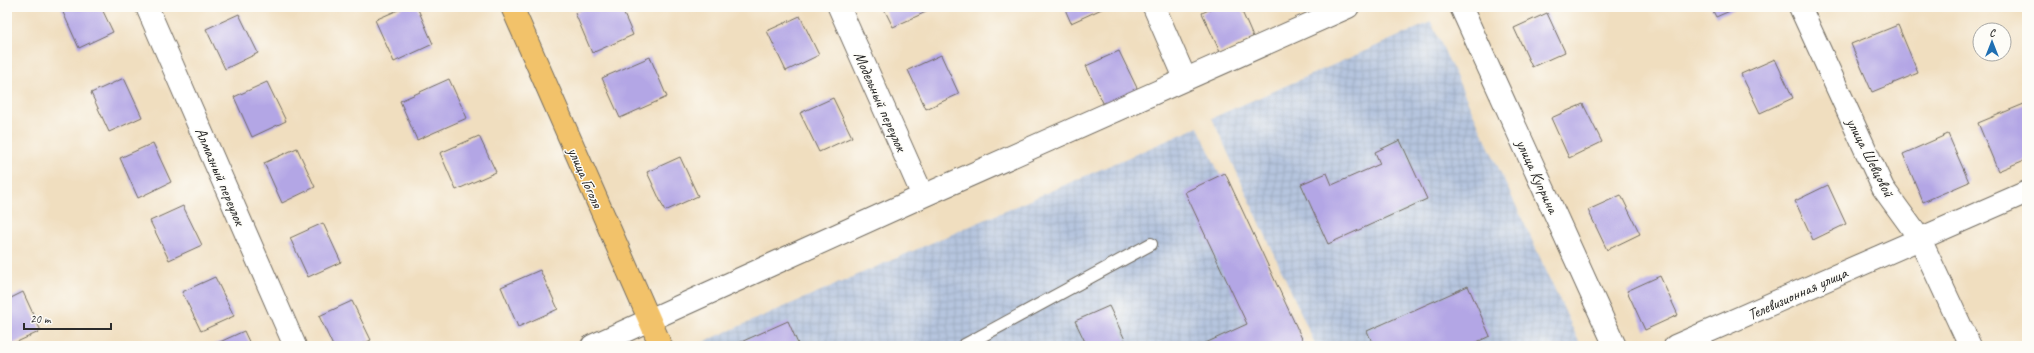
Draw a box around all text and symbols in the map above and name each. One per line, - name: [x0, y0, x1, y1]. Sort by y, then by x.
- north arrow: [1972, 22, 2012, 62]
- text: С: [1989, 25, 1996, 39]
- street label: Модельный переулок: [849, 48, 912, 156]
- street label: улица Шевцовой: [1841, 114, 1899, 202]
- street label: Алмазный переулок: [190, 124, 251, 230]
- street label: улица Куприна: [1511, 135, 1564, 218]
- street label: улица Гоголя: [563, 143, 608, 212]
- street label: Телевизионная улица: [1744, 263, 1851, 325]
- scale bar: [24, 305, 111, 331]
- text: 20 m: [30, 311, 52, 327]

